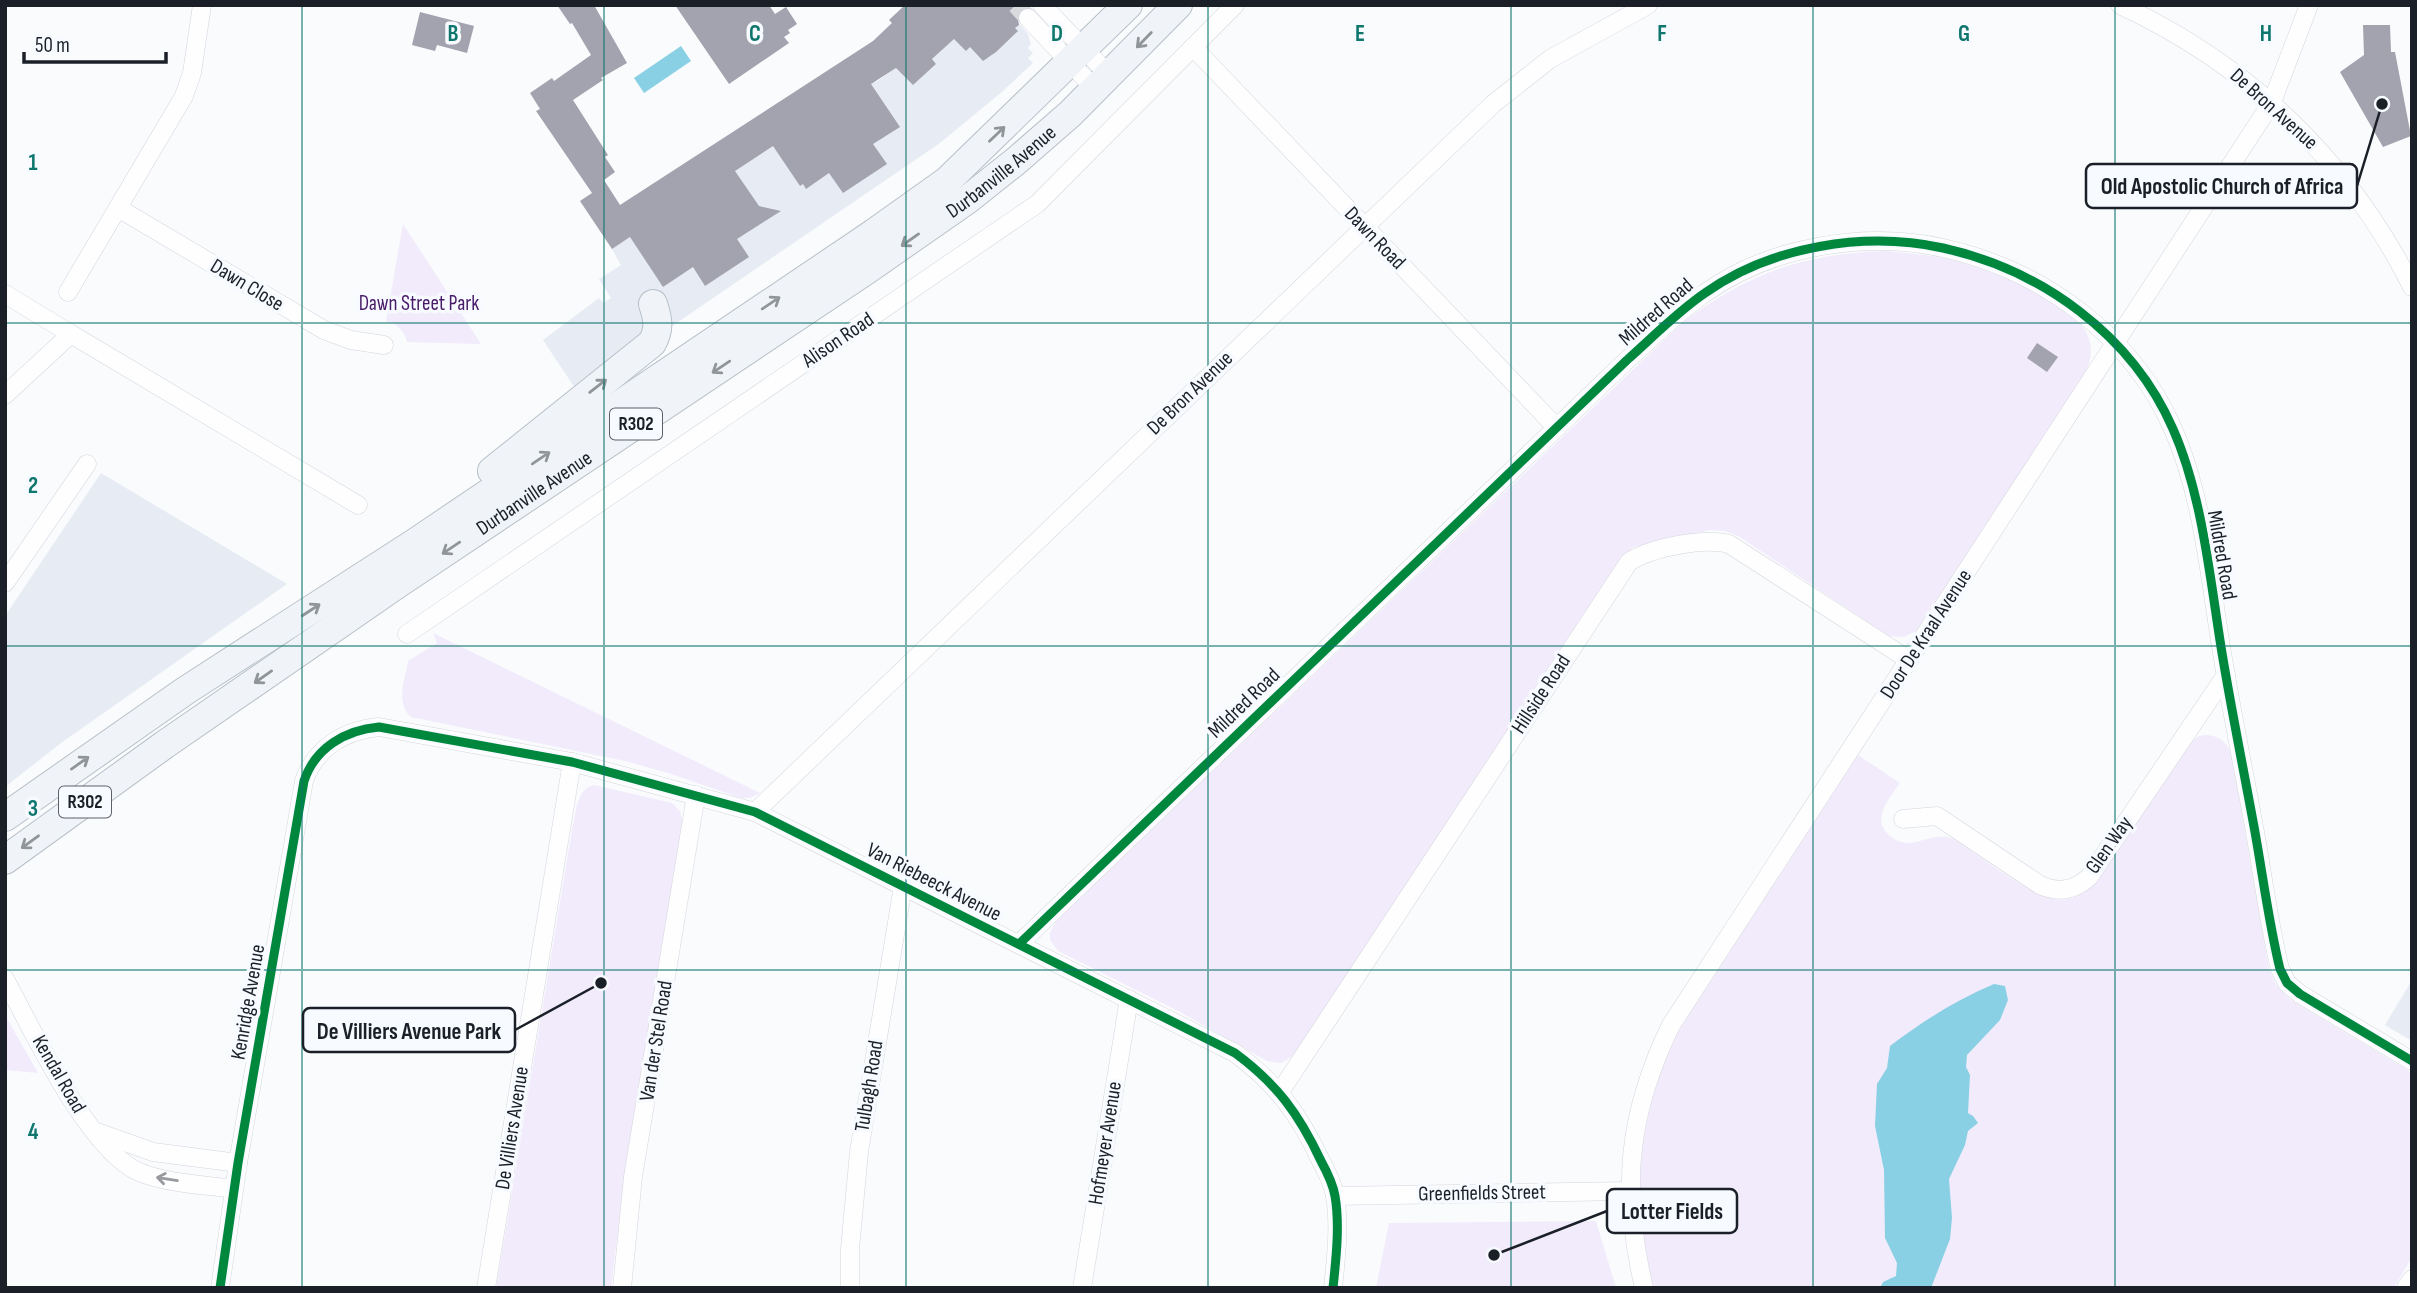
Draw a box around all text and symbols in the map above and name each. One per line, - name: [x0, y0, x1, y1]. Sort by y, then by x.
- text: B: [448, 20, 459, 48]
- text: C: [749, 20, 761, 48]
- text: D: [1051, 20, 1063, 48]
- text: E: [1355, 20, 1365, 48]
- text: F: [1657, 20, 1667, 48]
- text: G: [1958, 20, 1970, 48]
- text: H: [2260, 20, 2272, 48]
- scale bar: [24, 21, 166, 65]
- one-way arrow: [1135, 32, 1152, 49]
- text: 50 m: [35, 33, 70, 58]
- street label: De Bron Avenue: [2225, 63, 2323, 155]
- street label: Durbanville Avenue: [941, 120, 1061, 223]
- one-way arrow: [988, 126, 1005, 143]
- text: 1: [28, 149, 38, 177]
- callout: Old Apostolic Church of Africa: [2086, 164, 2357, 208]
- text: Old Apostolic Church of Africa: [2101, 173, 2343, 201]
- street label: Dawn Road: [1339, 202, 1411, 274]
- one-way arrow: [901, 233, 920, 247]
- street label: Dawn Close: [206, 253, 288, 317]
- street label: Mildred Road: [1614, 273, 1698, 351]
- park label: Dawn Street Park: [359, 291, 479, 316]
- one-way arrow: [761, 296, 780, 310]
- street label: Alison Road: [797, 307, 879, 374]
- street label: De Bron Avenue: [1142, 346, 1238, 440]
- one-way arrow: [712, 360, 732, 374]
- one-way arrow: [588, 379, 606, 394]
- road number: R302: [610, 408, 662, 440]
- street label: Durbanville Avenue: [471, 445, 597, 540]
- one-way arrow: [531, 451, 551, 465]
- text: 2: [28, 472, 38, 500]
- street label: Mildred Road: [2202, 508, 2242, 602]
- one-way arrow: [442, 541, 461, 556]
- street label: Door De Kraal Avenue: [1875, 565, 1977, 703]
- one-way arrow: [300, 603, 320, 617]
- street label: Hillside Road: [1506, 650, 1576, 738]
- street label: Mildred Road: [1203, 663, 1285, 743]
- one-way arrow: [254, 670, 273, 684]
- one-way arrow: [70, 756, 90, 770]
- road number: R302: [59, 786, 111, 818]
- text: 3: [28, 795, 38, 823]
- street label: Glen Way: [2080, 811, 2138, 879]
- one-way arrow: [21, 835, 40, 849]
- street label: Van Riebeeck Avenue: [862, 837, 1006, 927]
- street label: Kenridge Avenue: [226, 942, 270, 1062]
- street label: Van der Stel Road: [634, 979, 678, 1103]
- callout: De Villiers Avenue Park: [303, 1008, 515, 1052]
- text: De Villiers Avenue Park: [317, 1018, 502, 1046]
- street label: Kendal Road: [27, 1031, 91, 1117]
- street label: Tulbagh Road: [849, 1039, 889, 1133]
- street label: De Villiers Avenue: [490, 1065, 534, 1191]
- street label: Hofmeyer Avenue: [1083, 1080, 1127, 1206]
- text: 4: [28, 1118, 39, 1146]
- one-way arrow: [156, 1172, 179, 1185]
- street label: Greenfields Street: [1418, 1179, 1546, 1207]
- callout: Lotter Fields: [1607, 1189, 1737, 1233]
- text: Lotter Fields: [1621, 1198, 1723, 1226]

